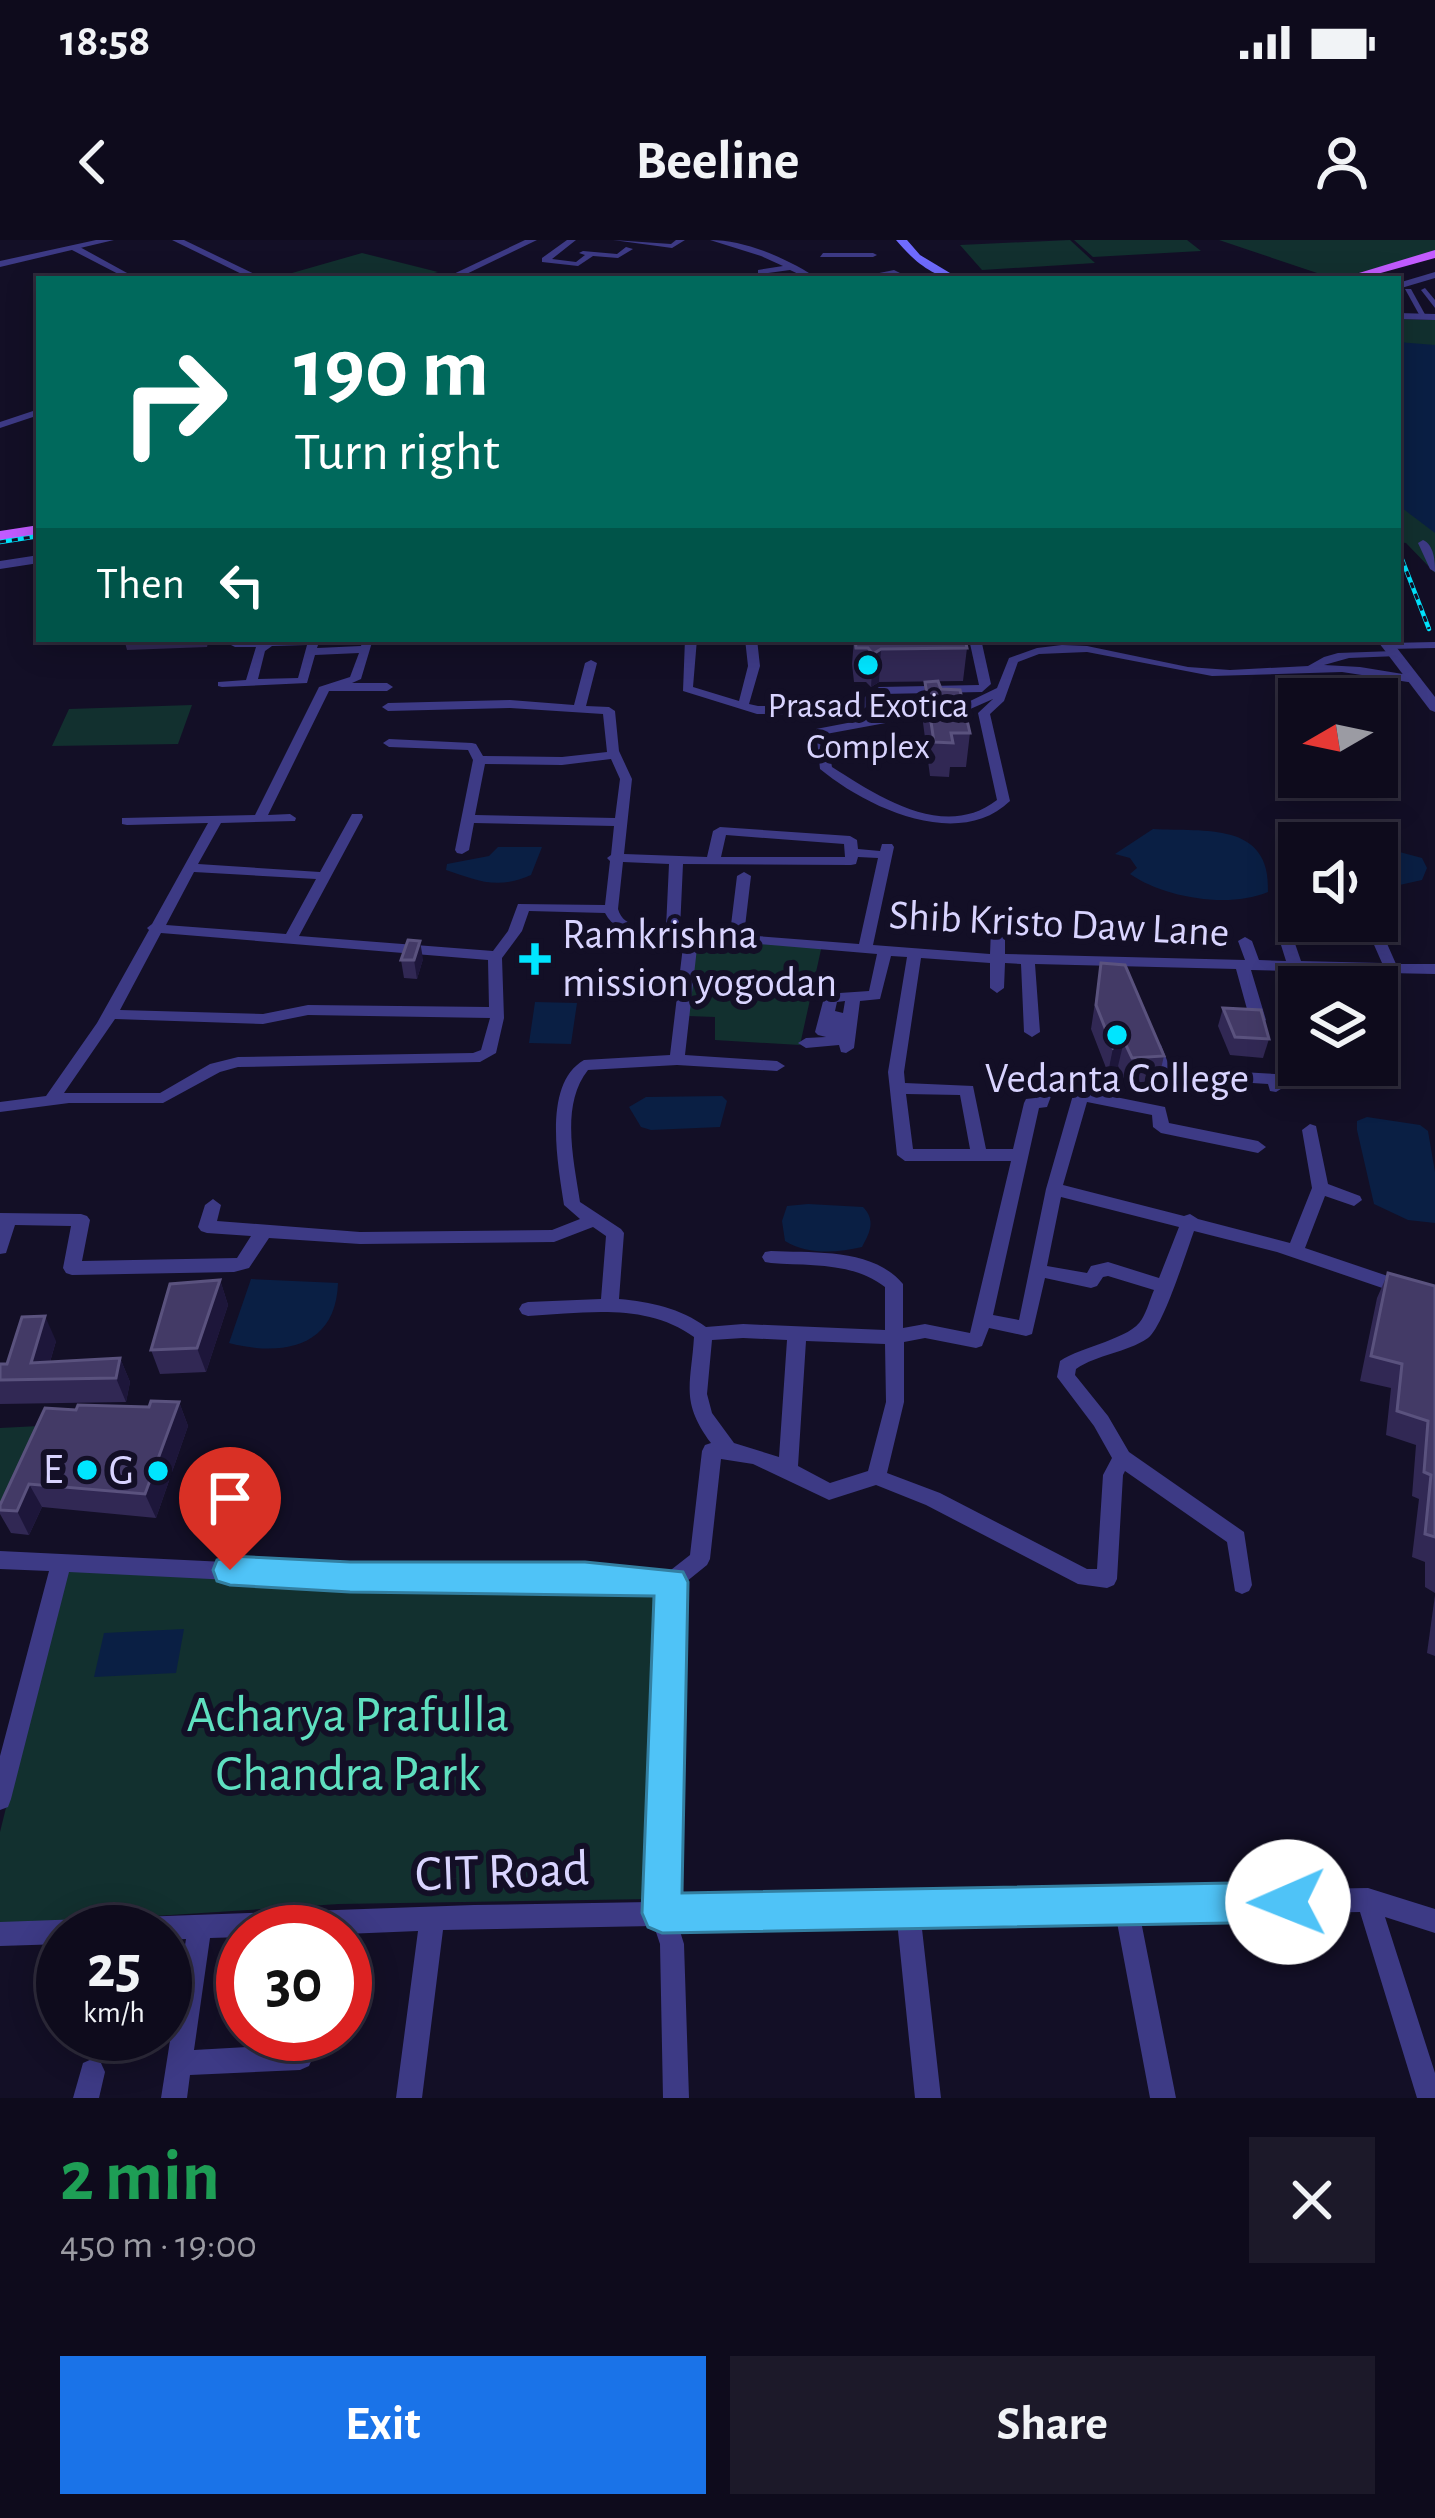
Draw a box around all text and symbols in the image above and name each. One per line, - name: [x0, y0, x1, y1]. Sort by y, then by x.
- text: 18:58: [60, 19, 150, 64]
- icon: back: [60, 129, 126, 195]
- icon: person: [1309, 129, 1375, 195]
- text: Beeline: [635, 135, 800, 189]
- icon: right: [96, 324, 252, 480]
- text: 190 m: [294, 328, 489, 412]
- text: Turn right: [294, 426, 500, 480]
- icon: left: [209, 552, 275, 618]
- text: Then: [96, 562, 185, 607]
- marker: Prasad Exotica Complex: [855, 652, 881, 678]
- north arrow: [1278, 678, 1398, 798]
- map controls: [1278, 678, 1398, 1086]
- place label: Prasad Exotica Complex: [767, 688, 969, 765]
- button: sound: [1278, 822, 1398, 942]
- street label: Shib Kristo Daw Lane: [888, 894, 1230, 954]
- place label: Ramkrishna mission yogodan: [562, 914, 837, 1004]
- marker: Ramkrishna mission yogodan: [519, 943, 551, 975]
- button: layers: [1278, 966, 1398, 1086]
- marker: Vedanta College: [1104, 1022, 1130, 1048]
- place label: Vedanta College: [985, 1058, 1249, 1100]
- pin: [179, 1447, 281, 1570]
- place label: E: [43, 1449, 63, 1491]
- place label: G: [109, 1450, 134, 1492]
- marker: E: [74, 1457, 100, 1483]
- marker: G: [145, 1458, 171, 1484]
- icon: arrive: [197, 1465, 263, 1531]
- park label: Acharya Prafulla Chandra Park: [187, 1690, 509, 1800]
- position arrow: [1225, 1839, 1351, 1965]
- street label: CIT Road: [414, 1843, 590, 1901]
- speed limit sign: 30: [216, 1905, 372, 2061]
- text: 25: [87, 1938, 141, 1998]
- text: km/h: [83, 1998, 145, 2028]
- button: close: [1249, 2137, 1375, 2263]
- text: 2 min: [60, 2141, 220, 2213]
- text: 450 m · 19:00: [60, 2226, 257, 2265]
- button: Exit: [60, 2356, 706, 2494]
- button: Share: [730, 2356, 1375, 2494]

